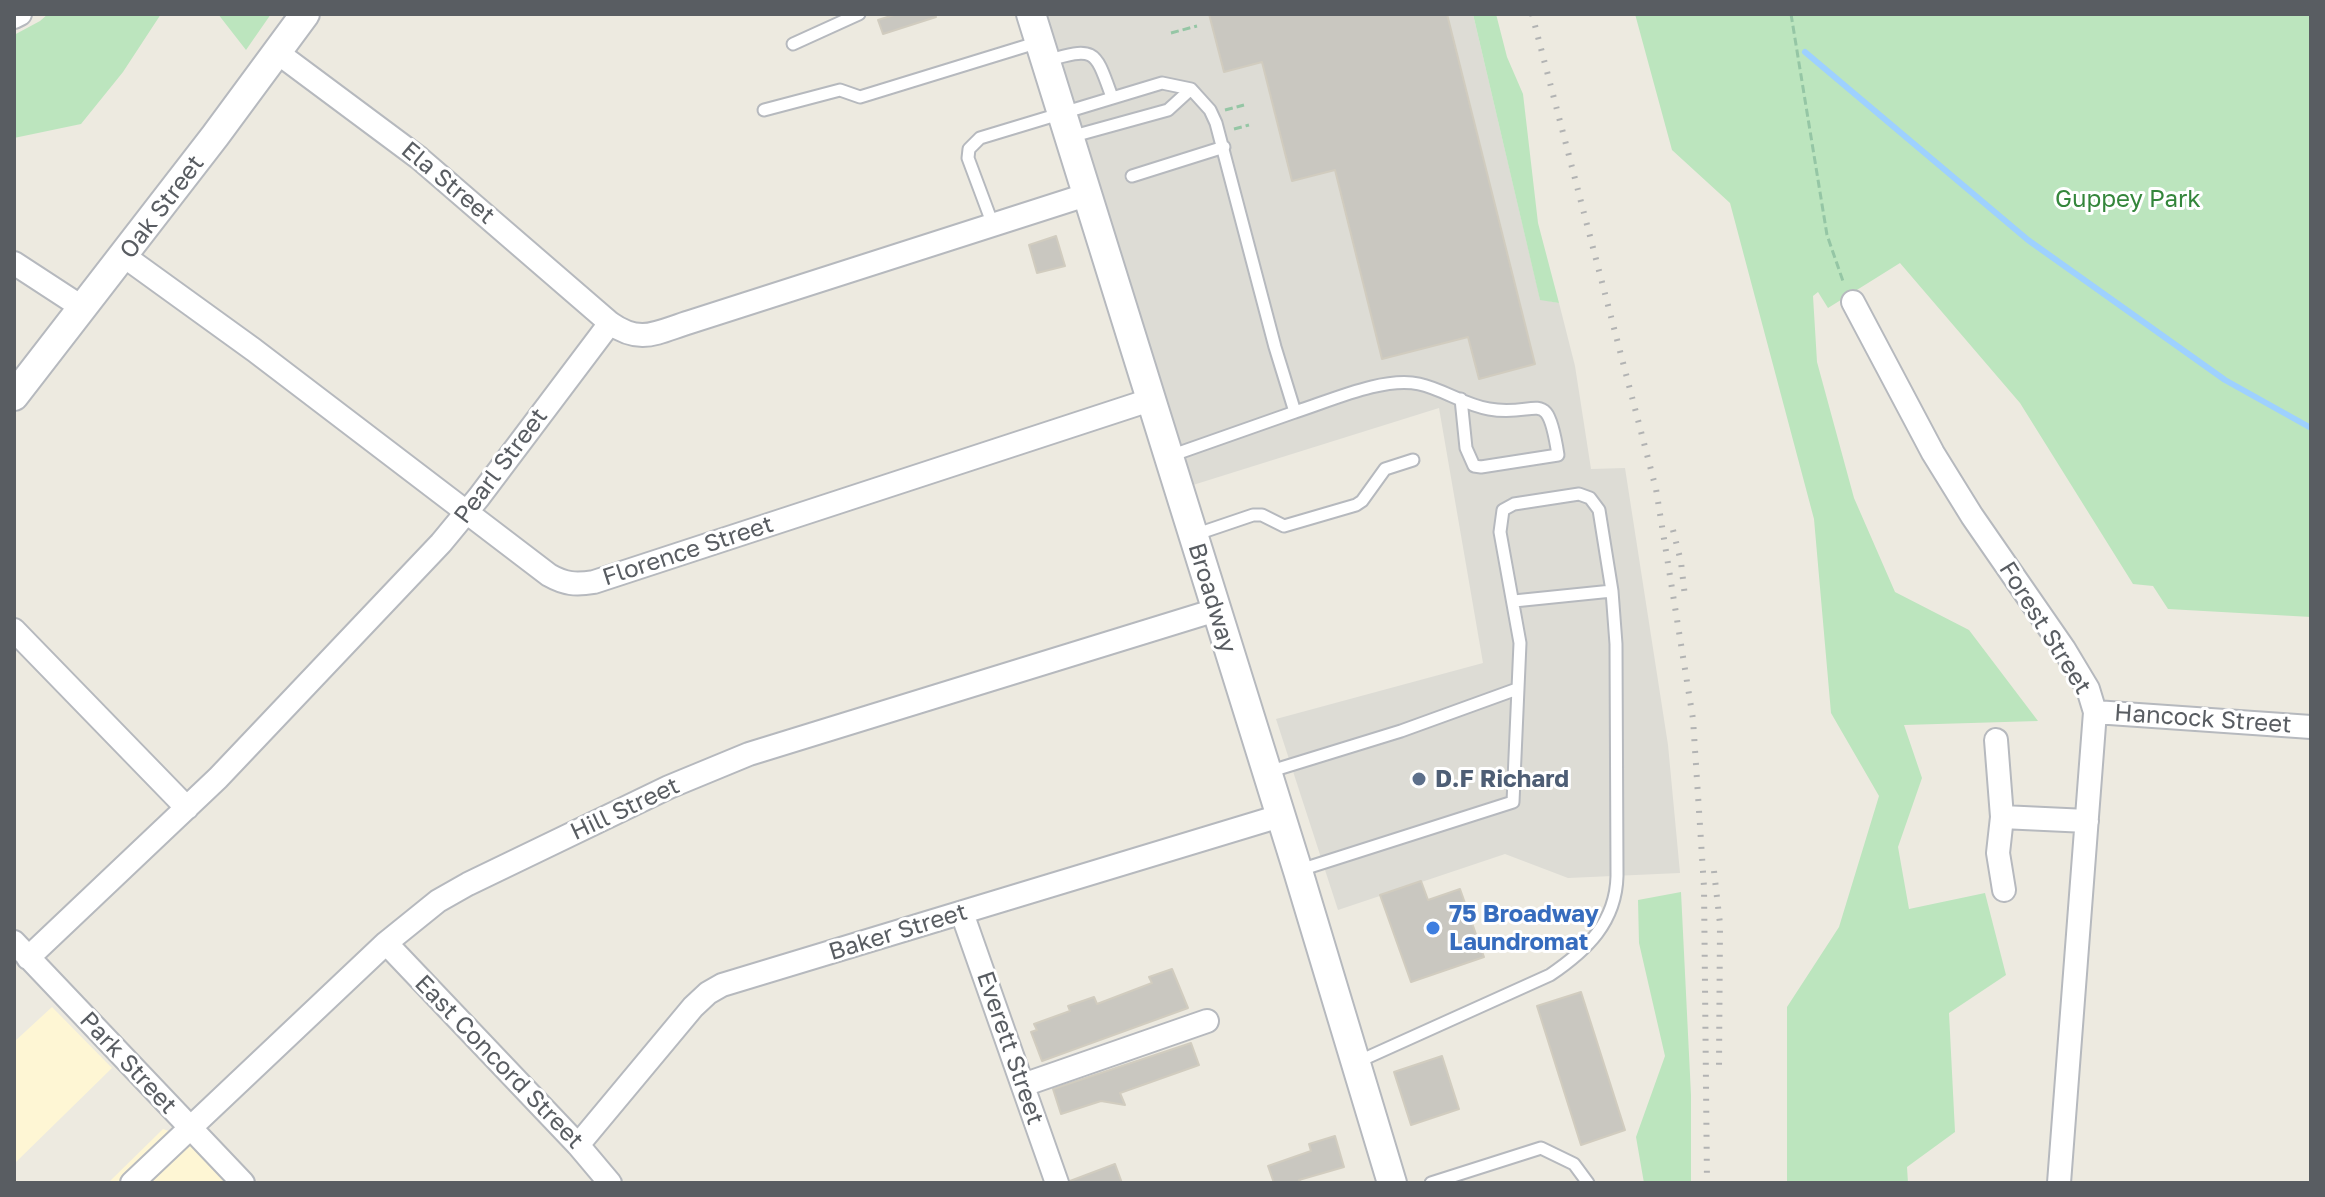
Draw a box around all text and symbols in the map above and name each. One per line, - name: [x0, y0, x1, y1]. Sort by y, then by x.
- street label: Ela Street: [395, 136, 501, 230]
- street label: Oak Street: [114, 150, 210, 264]
- park label: Guppey Park: [2055, 185, 2201, 213]
- street label: Pearl Street: [448, 403, 554, 529]
- street label: Florence Street: [599, 510, 777, 592]
- street label: Broadway: [1182, 540, 1242, 656]
- street label: Forest Street: [1993, 556, 2097, 700]
- street label: Hancock Street: [2113, 698, 2293, 740]
- place label: D.F Richard: [1435, 765, 1569, 793]
- marker: D.F Richard: [1410, 770, 1428, 788]
- street label: Hill Street: [566, 771, 684, 847]
- street label: Baker Street: [825, 897, 971, 967]
- place label: 75 Broadway Laundromat: [1449, 900, 1599, 956]
- marker: 75 Broadway Laundromat: [1424, 919, 1442, 937]
- street label: Everett Street: [970, 968, 1050, 1128]
- street label: East Concord Street: [409, 969, 589, 1155]
- street label: Park Street: [73, 1006, 183, 1120]

